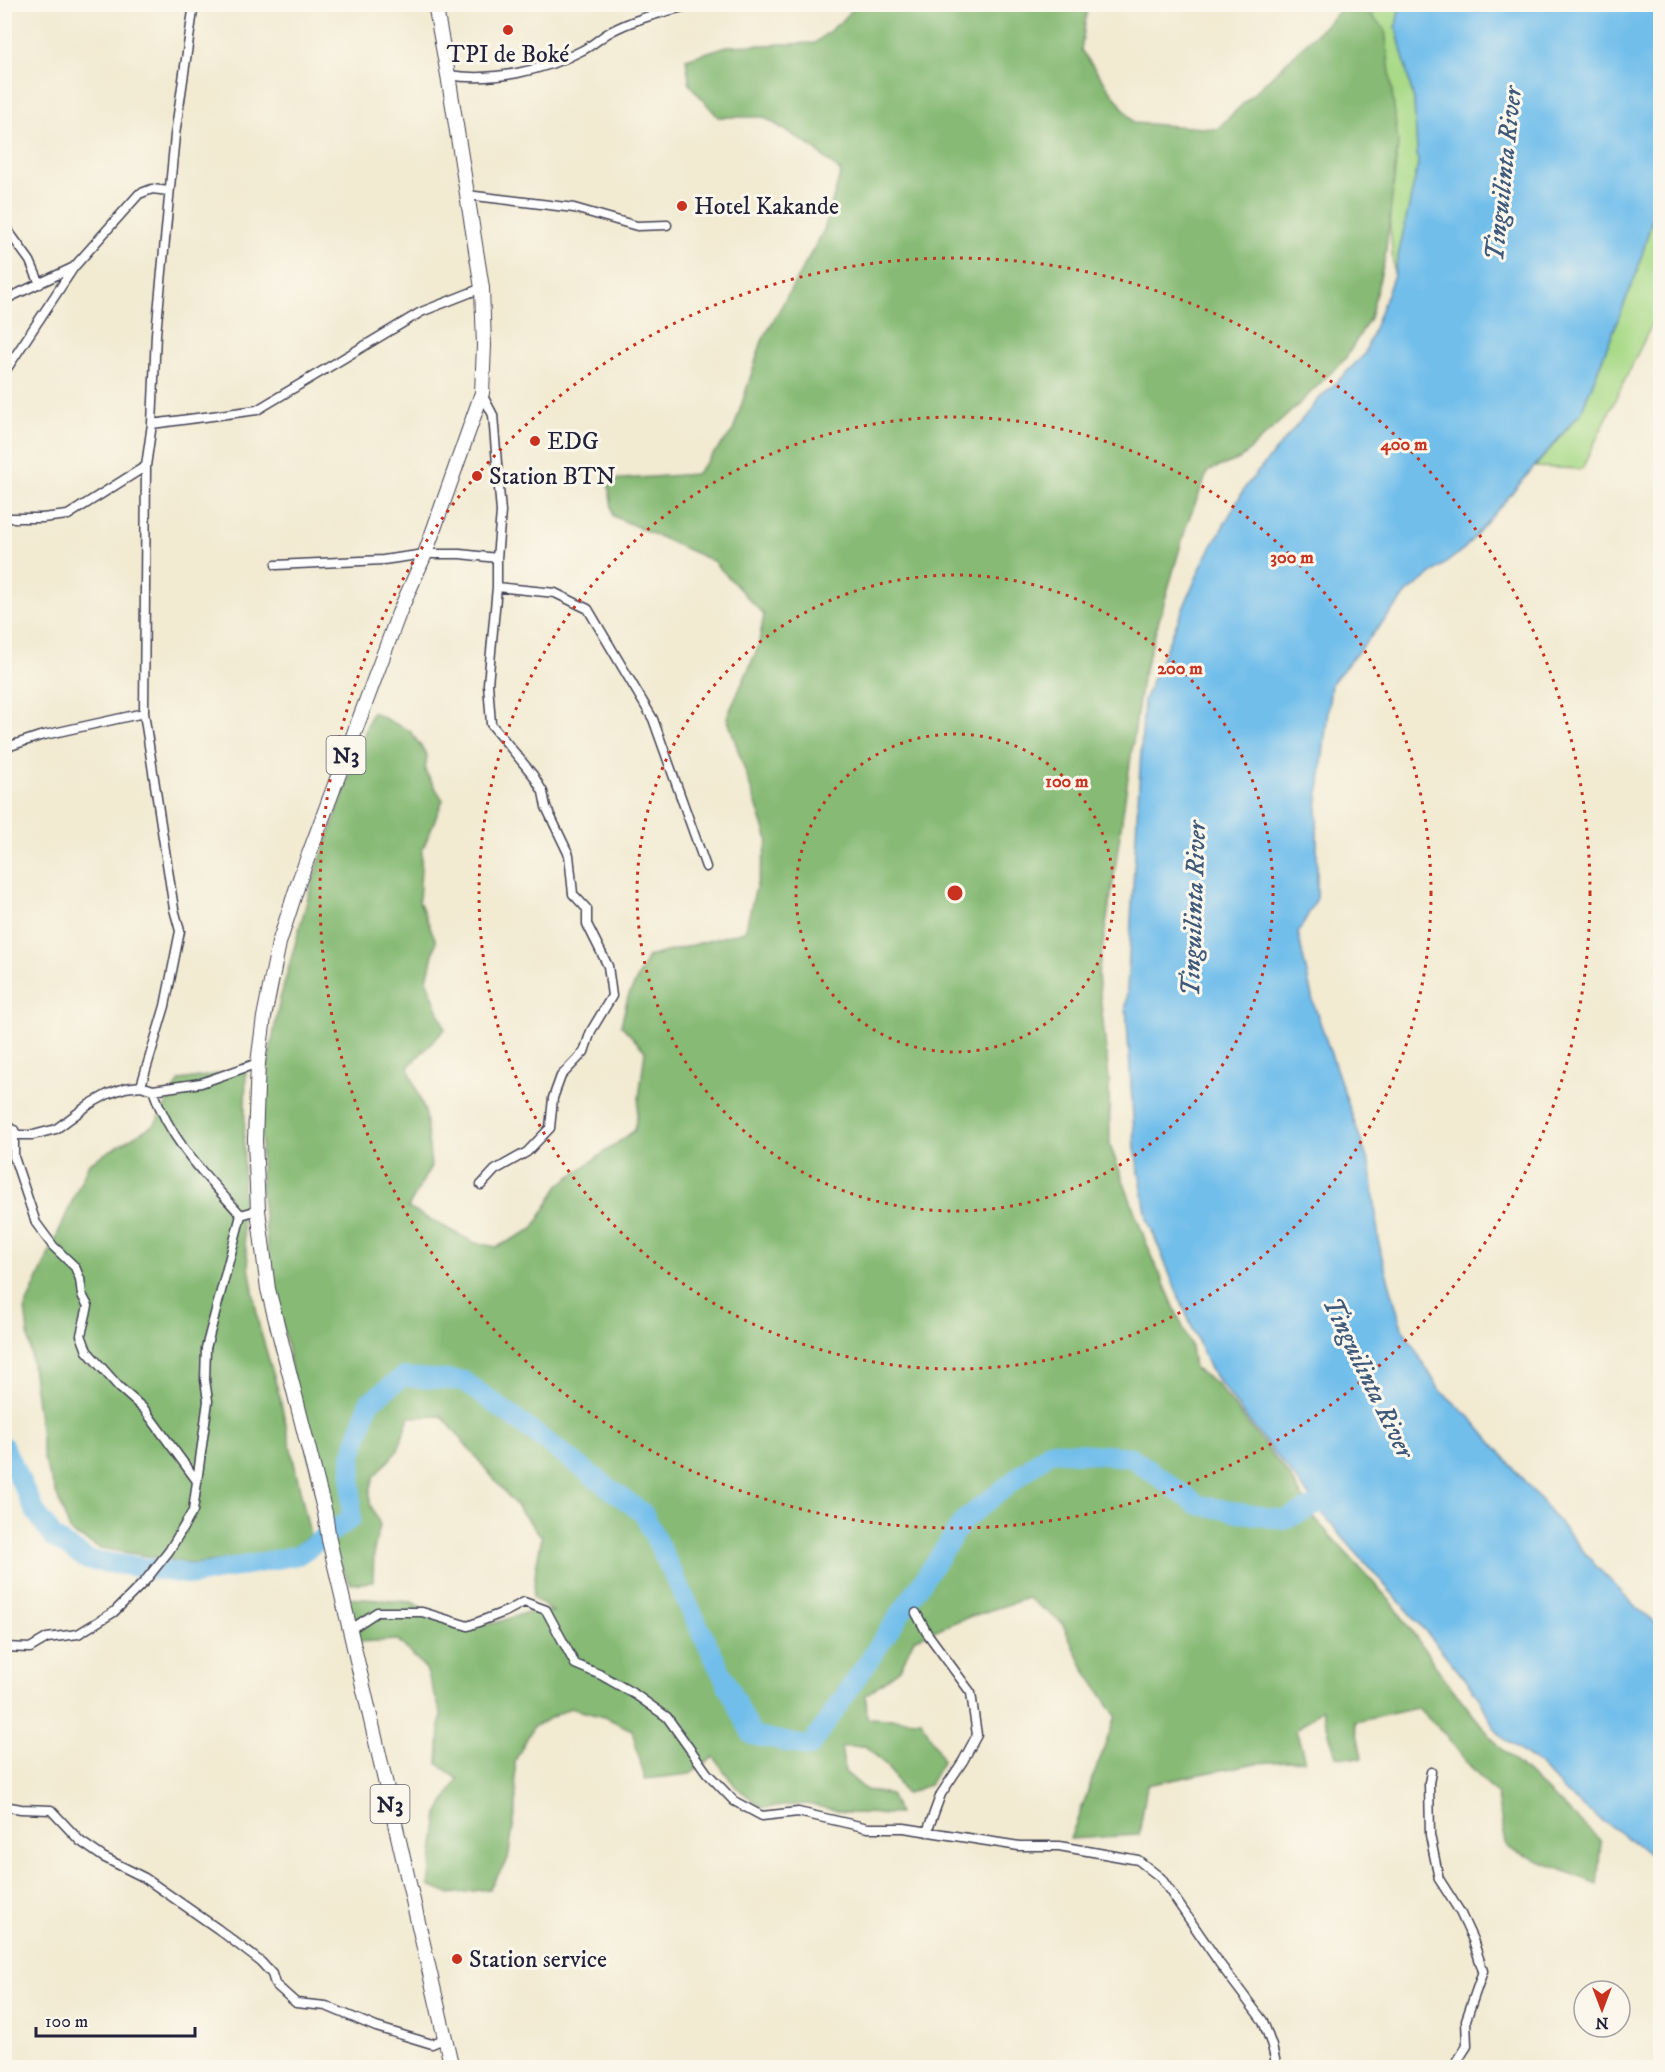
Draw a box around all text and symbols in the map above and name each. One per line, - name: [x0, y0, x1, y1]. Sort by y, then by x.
- marker: TPI de Boké: [501, 23, 515, 37]
- place label: TPI de Boké: [447, 40, 569, 70]
- water label: Tinguilinta River: [1479, 83, 1530, 263]
- place label: Hotel Kakande: [694, 192, 839, 222]
- marker: Hotel Kakande: [675, 199, 689, 213]
- place label: EDG: [547, 427, 599, 457]
- marker: EDG: [528, 434, 542, 448]
- text: 400 m: [1379, 434, 1428, 456]
- place label: Station BTN: [489, 462, 616, 492]
- marker: Station BTN: [470, 469, 484, 483]
- text: 300 m: [1270, 547, 1314, 569]
- text: 200 m: [1157, 658, 1203, 680]
- road number: N3: [326, 736, 366, 774]
- text: 100 m: [1045, 771, 1089, 793]
- water label: Tinguilinta River: [1175, 819, 1214, 997]
- centre of rings: [945, 883, 965, 903]
- water label: Tinguilinta River: [1314, 1292, 1422, 1465]
- road number: N3: [370, 1785, 410, 1823]
- place label: Station service: [469, 1945, 607, 1975]
- marker: Station service: [450, 1952, 464, 1966]
- north arrow: [1572, 1979, 1632, 2039]
- scale bar: [36, 2000, 195, 2038]
- text: 100 m: [45, 2011, 88, 2033]
- text: N: [1595, 2013, 1609, 2033]

